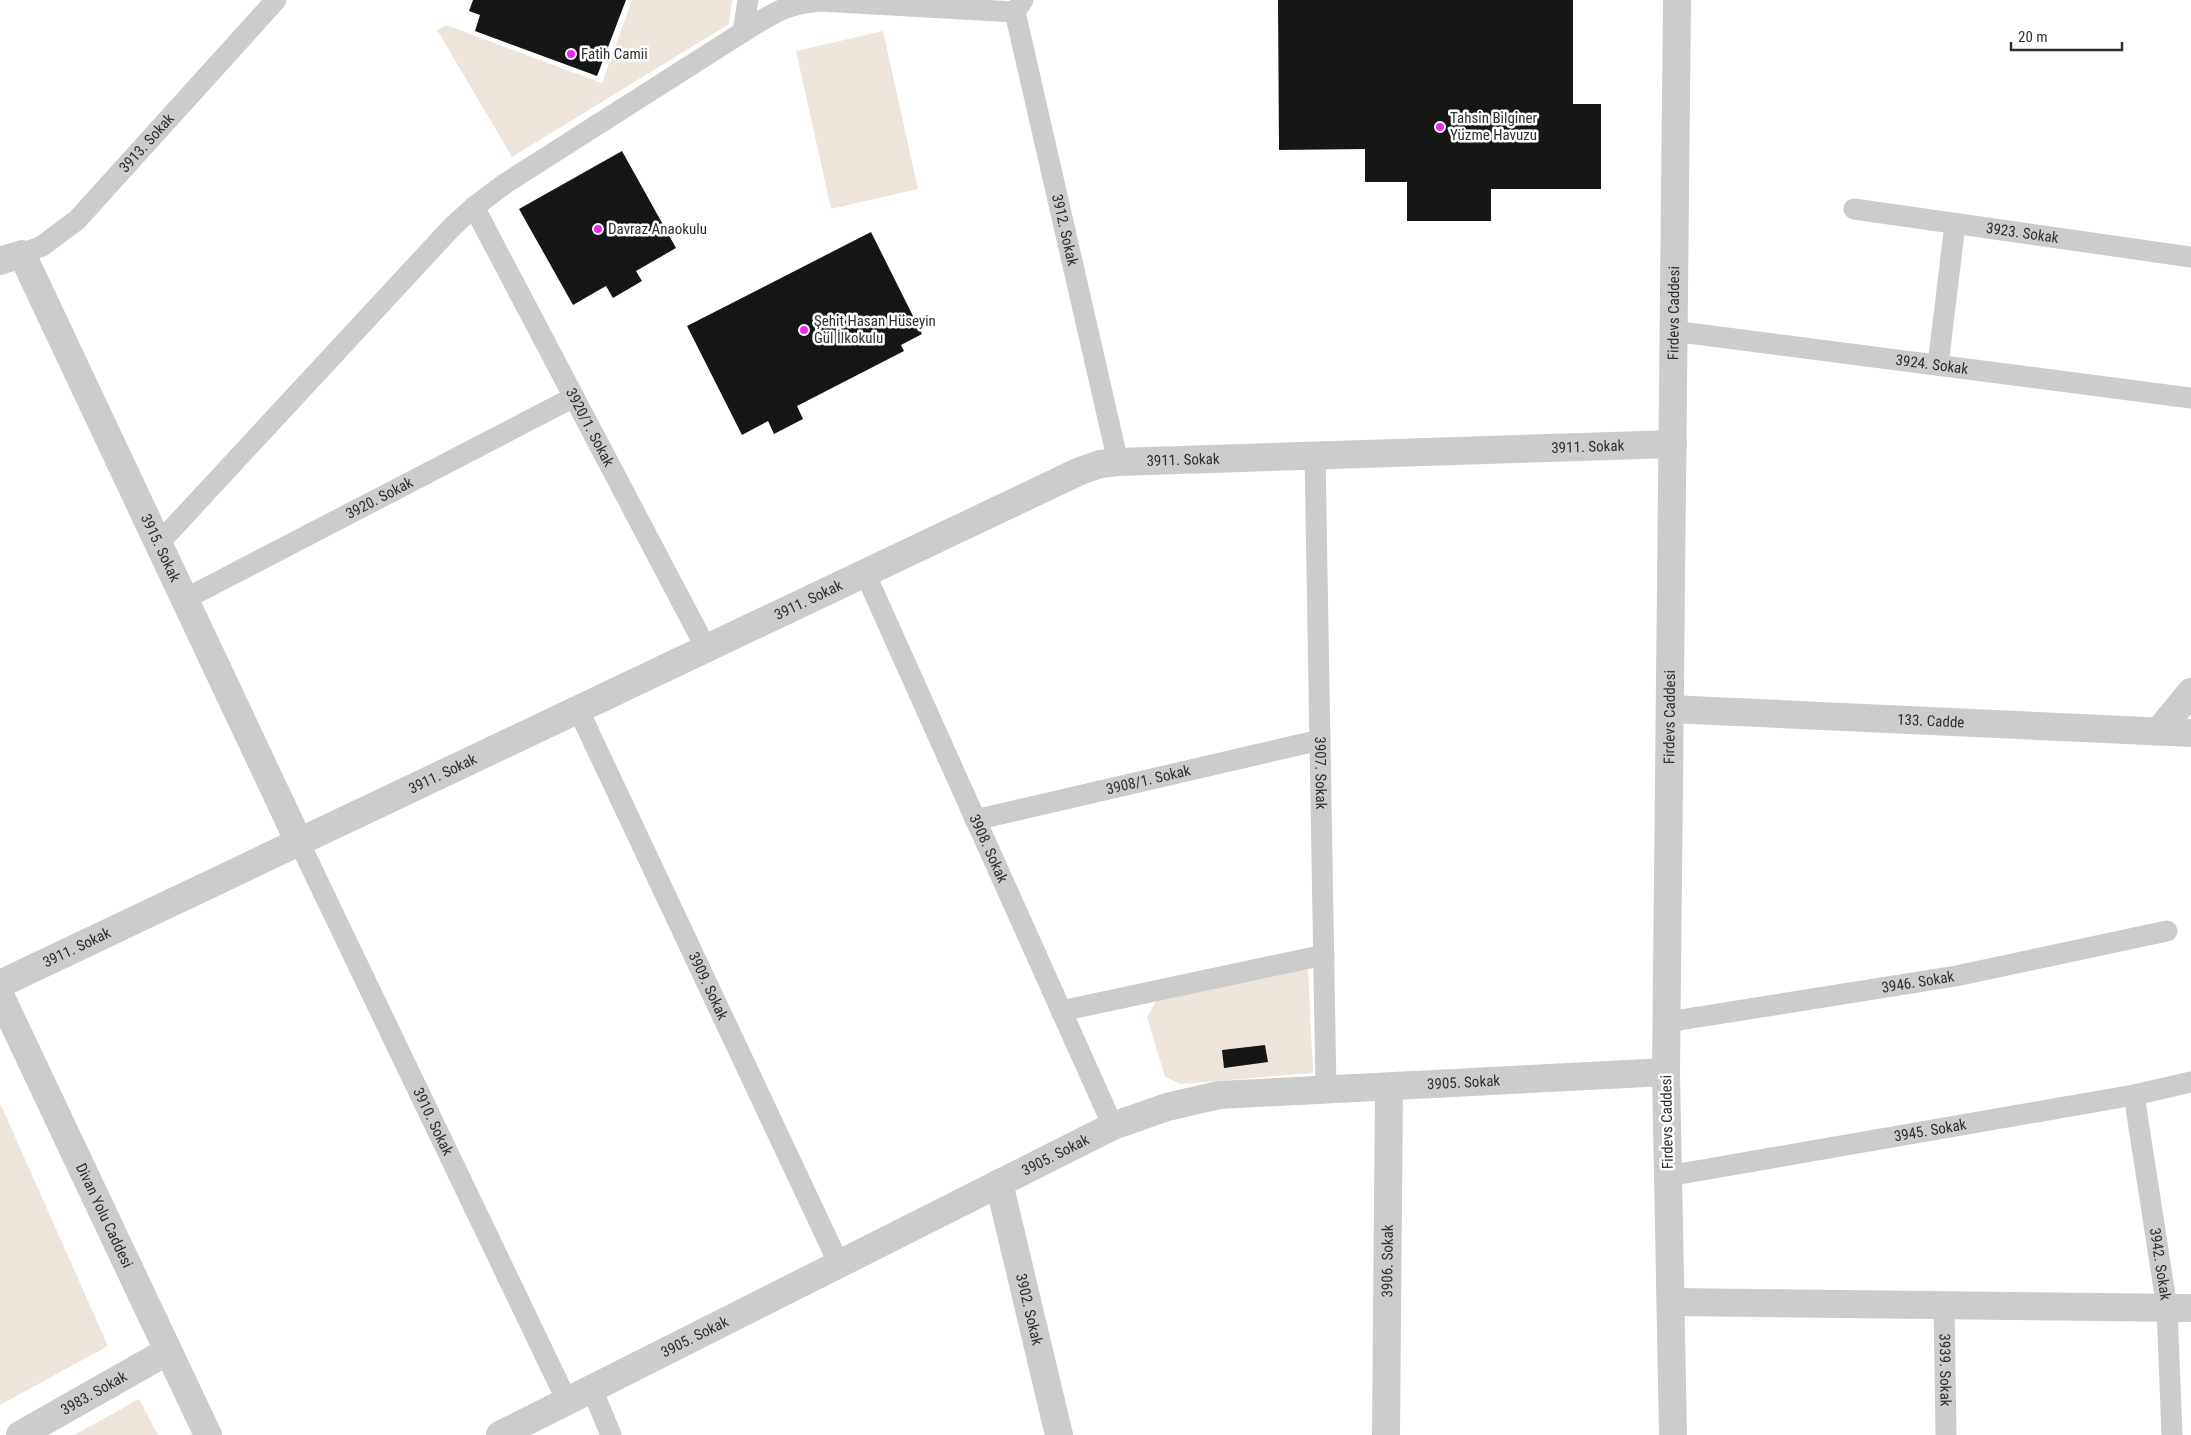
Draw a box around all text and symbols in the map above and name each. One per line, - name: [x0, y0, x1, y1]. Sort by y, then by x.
- scale bar: [2011, 20, 2122, 52]
- text: 20 m: [2018, 28, 2048, 46]
- place label: Fatih Camii: [581, 45, 648, 63]
- marker: Fatih Camii: [565, 48, 577, 60]
- place label: Tahsin Bilginer Yüzme Havuzu: [1450, 109, 1538, 144]
- street label: 3913. Sokak: [115, 110, 178, 176]
- marker: Tahsin Bilginer Yüzme Havuzu: [1434, 121, 1446, 133]
- street label: 3912. Sokak: [1048, 192, 1082, 268]
- street label: 3923. Sokak: [1985, 219, 2060, 247]
- place label: Davraz Anaokulu: [608, 220, 707, 238]
- marker: Davraz Anaokulu: [592, 223, 604, 235]
- street label: Firdevs Caddesi: [1664, 266, 1683, 360]
- place label: Şehit Hasan Hüseyin Gül İlkokulu: [814, 312, 936, 347]
- marker: Şehit Hasan Hüseyin Gül İlkokulu: [798, 324, 810, 336]
- street label: 3924. Sokak: [1894, 351, 1969, 378]
- street label: 3920/1. Sokak: [562, 385, 618, 470]
- street label: 3911. Sokak: [1551, 437, 1625, 457]
- street label: 3911. Sokak: [1146, 450, 1220, 470]
- street label: 3920. Sokak: [343, 473, 416, 523]
- street label: 3915. Sokak: [137, 511, 184, 585]
- street label: 3911. Sokak: [772, 576, 846, 624]
- street label: Firdevs Caddesi: [1660, 670, 1679, 764]
- street label: 133. Cadde: [1897, 710, 1965, 732]
- street label: 3907. Sokak: [1311, 736, 1330, 810]
- street label: 3911. Sokak: [406, 750, 480, 798]
- street label: 3908/1. Sokak: [1104, 761, 1193, 798]
- street label: 3908. Sokak: [965, 812, 1012, 886]
- street label: 3911. Sokak: [40, 924, 114, 971]
- street label: 3909. Sokak: [685, 949, 732, 1023]
- street label: 3946. Sokak: [1880, 967, 1956, 997]
- street label: 3905. Sokak: [1427, 1072, 1501, 1093]
- street label: Firdevs Caddesi: [1657, 1075, 1677, 1169]
- street label: 3910. Sokak: [409, 1085, 457, 1159]
- street label: 3945. Sokak: [1893, 1115, 1968, 1146]
- street label: 3905. Sokak: [1019, 1130, 1092, 1180]
- street label: Divan Yolu Caddesi: [72, 1161, 137, 1271]
- street label: 3906. Sokak: [1378, 1224, 1397, 1298]
- street label: 3942. Sokak: [2146, 1226, 2175, 1302]
- street label: 3902. Sokak: [1012, 1272, 1046, 1347]
- street label: 3905. Sokak: [658, 1312, 732, 1361]
- street label: 3939. Sokak: [1935, 1333, 1955, 1407]
- street label: 3983. Sokak: [58, 1367, 130, 1419]

